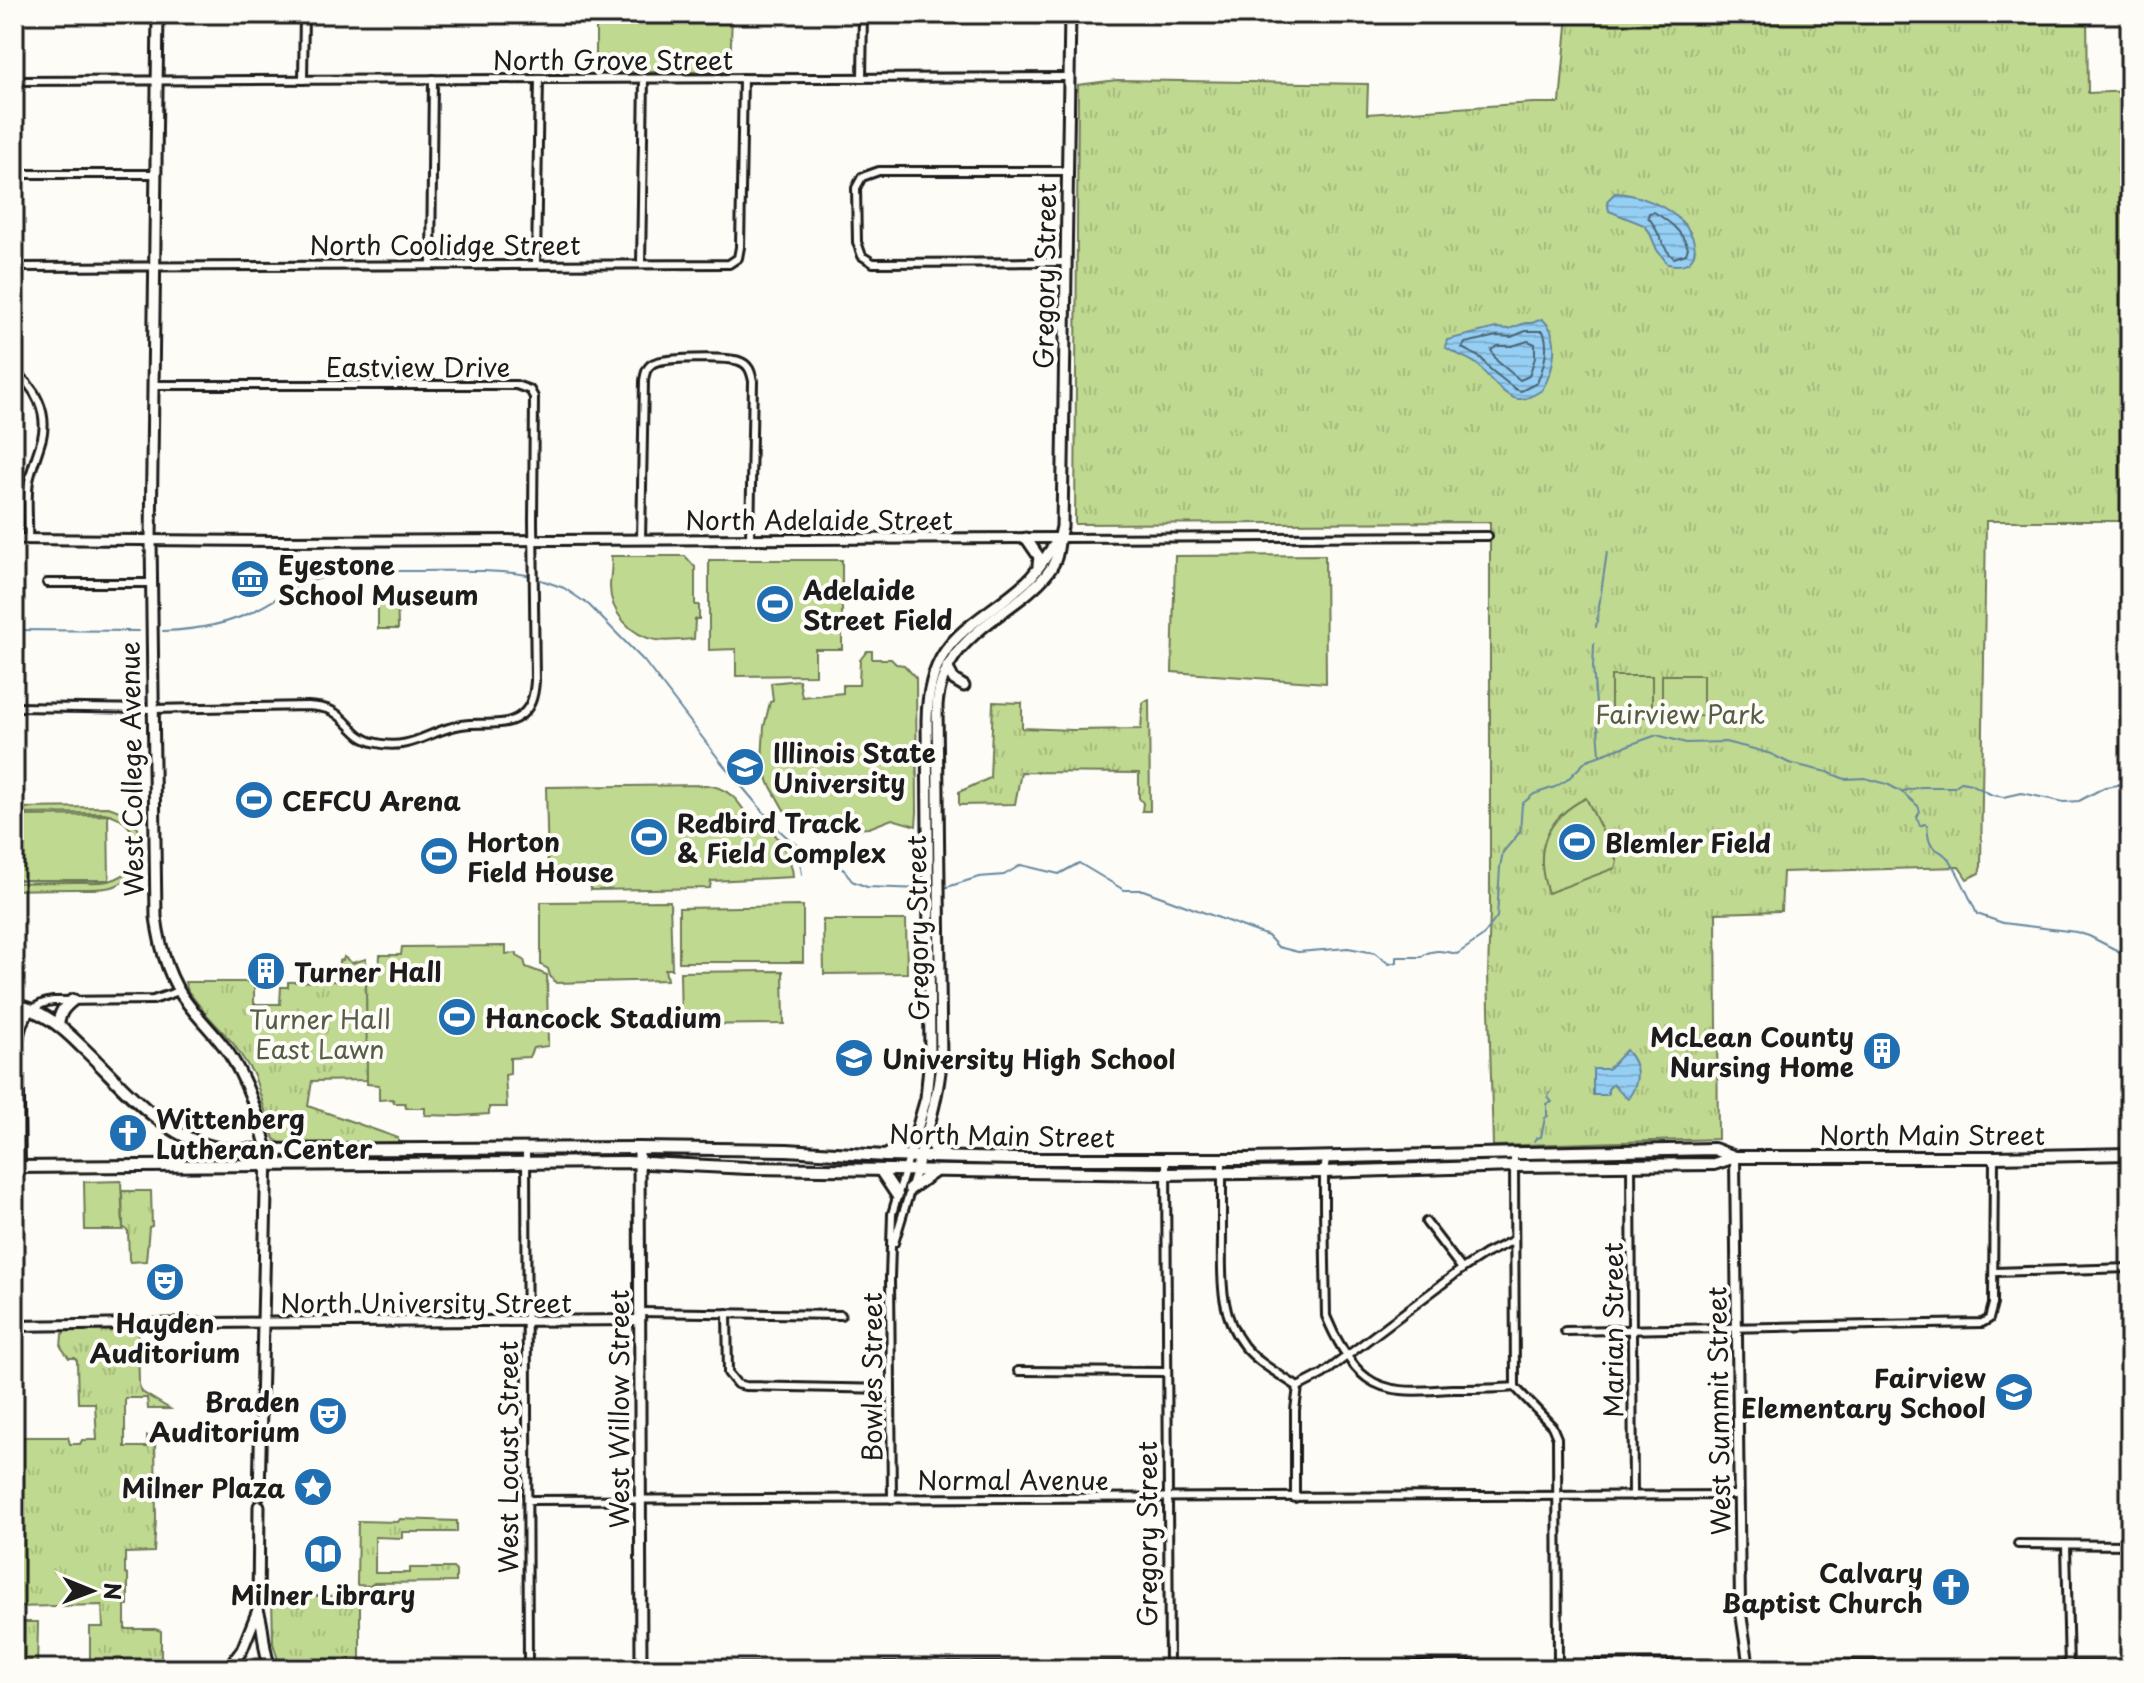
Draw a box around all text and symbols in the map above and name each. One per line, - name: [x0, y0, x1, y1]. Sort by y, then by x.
- street label: North Grove Street: [493, 40, 733, 79]
- street label: Gregory Street: [1023, 183, 1065, 369]
- street label: North Coolidge Street: [309, 225, 581, 264]
- street label: Eastview Drive: [326, 347, 510, 386]
- street label: North Adelaide Street: [685, 500, 953, 539]
- place label: Eyestone School Museum: [278, 545, 479, 614]
- museum icon: Eyestone School Museum: [229, 558, 271, 600]
- place label: Adelaide Street Field: [802, 570, 952, 639]
- sports icon: Adelaide Street Field: [754, 583, 796, 625]
- street label: West College Avenue: [109, 641, 153, 897]
- park label: Fairview Park: [1595, 694, 1765, 733]
- place label: Illinois State University: [773, 733, 936, 802]
- school or university icon: Illinois State University: [724, 746, 766, 788]
- sports icon: CEFCU Arena: [233, 779, 275, 821]
- place label: CEFCU Arena: [282, 781, 461, 820]
- place label: Redbird Track & Field Complex: [677, 803, 886, 872]
- sports icon: Redbird Track & Field Complex: [628, 816, 670, 858]
- sports icon: Blemler Field: [1556, 821, 1598, 863]
- place label: Horton Field House: [467, 822, 614, 891]
- place label: Blemler Field: [1605, 823, 1771, 862]
- sports icon: Horton Field House: [418, 835, 460, 877]
- street label: Gregory Street: [896, 835, 938, 1021]
- building icon: Turner Hall: [245, 950, 287, 992]
- place label: Turner Hall: [294, 952, 441, 991]
- sports icon: Hancock Stadium: [436, 996, 478, 1038]
- place label: Hancock Stadium: [485, 998, 722, 1037]
- park label: Turner Hall East Lawn: [249, 999, 391, 1068]
- place label: McLean County Nursing Home: [1650, 1017, 1854, 1086]
- building icon: McLean County Nursing Home: [1861, 1030, 1903, 1072]
- school or university icon: University High School: [833, 1037, 875, 1079]
- place label: University High School: [882, 1039, 1176, 1078]
- place label: Wittenberg Lutheran Center: [156, 1099, 373, 1168]
- church icon: Wittenberg Lutheran Center: [107, 1112, 149, 1154]
- street label: North Main Street: [889, 1114, 1115, 1156]
- street label: North Main Street: [1819, 1115, 2045, 1154]
- street label: Marian Street: [1593, 1242, 1632, 1418]
- theatre icon: Hayden Auditorium: [144, 1261, 186, 1303]
- street label: North University Street: [280, 1283, 572, 1322]
- street label: West Summit Street: [1696, 1286, 1740, 1536]
- street label: West Willow Street: [599, 1289, 638, 1529]
- street label: Bowles Street: [852, 1292, 891, 1462]
- place label: Hayden Auditorium: [90, 1303, 240, 1372]
- street label: West Locust Street: [488, 1341, 527, 1573]
- place label: Fairview Elementary School: [1741, 1358, 1986, 1427]
- school or university icon: Fairview Elementary School: [1993, 1371, 2035, 1413]
- place label: Braden Auditorium: [149, 1382, 300, 1451]
- theatre icon: Braden Auditorium: [307, 1395, 349, 1437]
- street label: Gregory Street: [1127, 1441, 1166, 1627]
- street label: Normal Avenue: [917, 1460, 1109, 1499]
- place icon: Milner Plaza: [292, 1466, 334, 1508]
- place label: Milner Plaza: [122, 1468, 285, 1507]
- library icon: Milner Library: [302, 1533, 344, 1575]
- north arrow: [52, 1551, 132, 1631]
- place label: Calvary Baptist Church: [1722, 1553, 1923, 1622]
- church icon: Calvary Baptist Church: [1930, 1566, 1972, 1608]
- place label: Milner Library: [231, 1575, 415, 1614]
- text: N: [97, 1582, 130, 1600]

